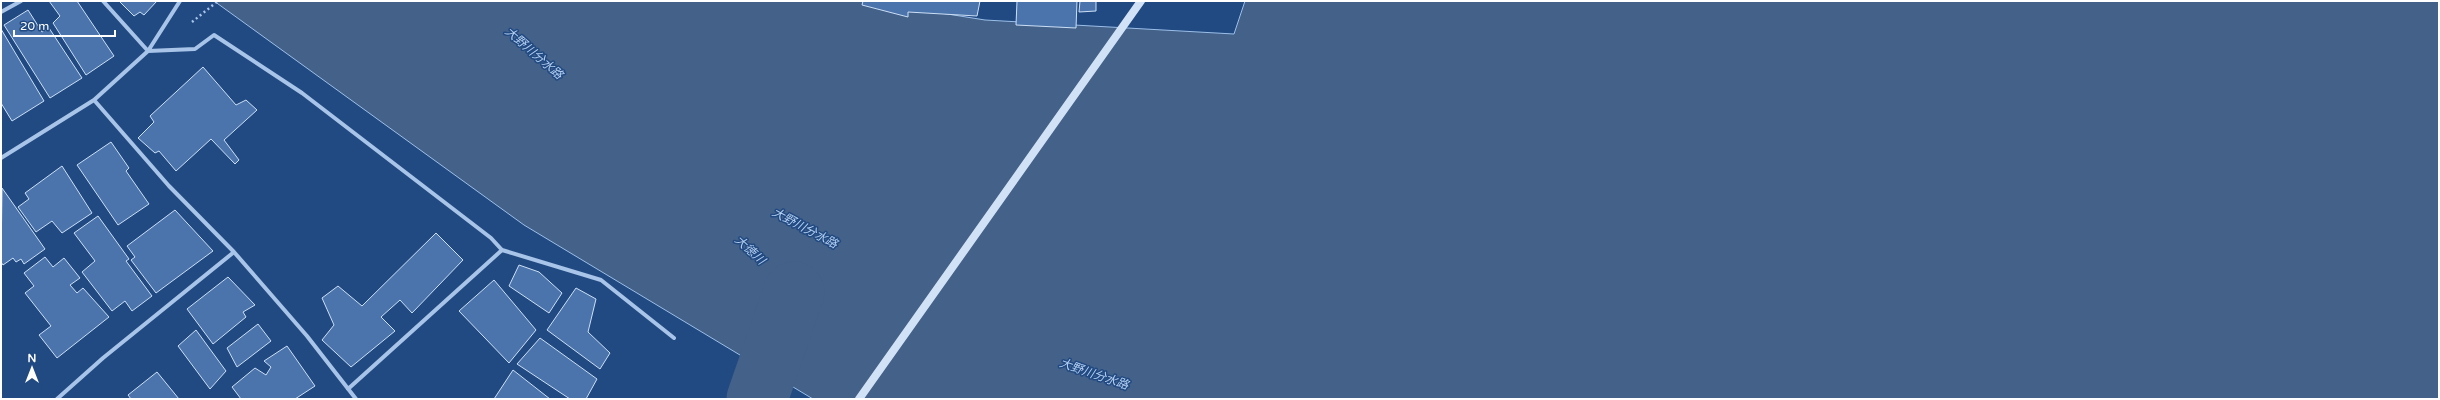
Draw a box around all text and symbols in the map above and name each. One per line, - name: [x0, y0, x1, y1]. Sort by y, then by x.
- scale bar: [14, 12, 115, 38]
- text: 20 m: [20, 19, 49, 33]
- water label: 大野川分水路: [502, 24, 567, 83]
- water label: 大野川分水路: [770, 205, 841, 252]
- water label: 大徳川: [732, 233, 769, 269]
- north arrow: [12, 348, 52, 388]
- text: N: [28, 352, 36, 365]
- water label: 大野川分水路: [1058, 356, 1131, 393]

